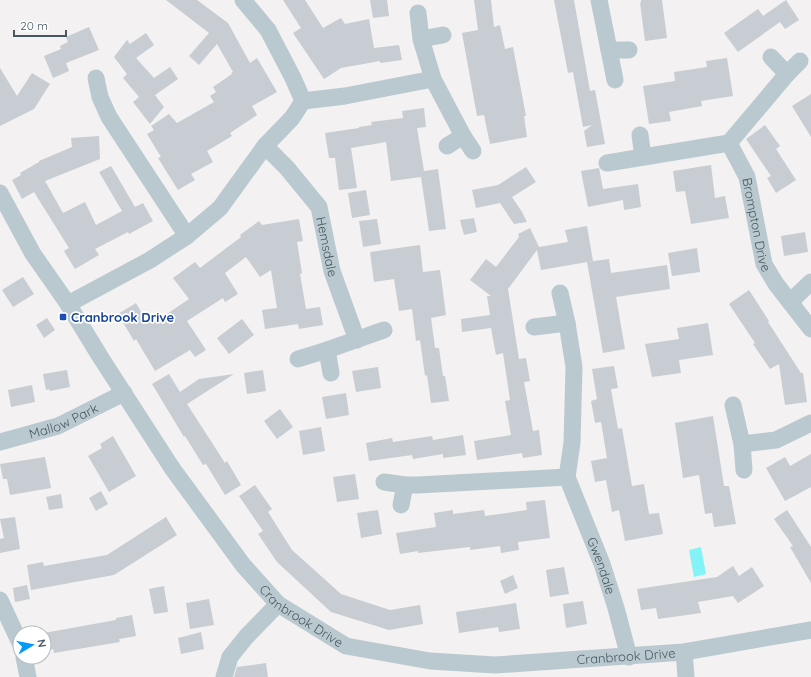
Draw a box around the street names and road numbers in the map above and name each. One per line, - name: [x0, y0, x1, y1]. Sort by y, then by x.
- street label: Brompton Drive: [739, 176, 775, 275]
- street label: Hemsdale: [313, 215, 341, 279]
- street label: Mallow Park: [27, 399, 100, 442]
- street label: Gwendale: [584, 535, 619, 596]
- street label: Cranbrook Drive: [256, 581, 346, 650]
- street label: Cranbrook Drive: [576, 645, 676, 667]

